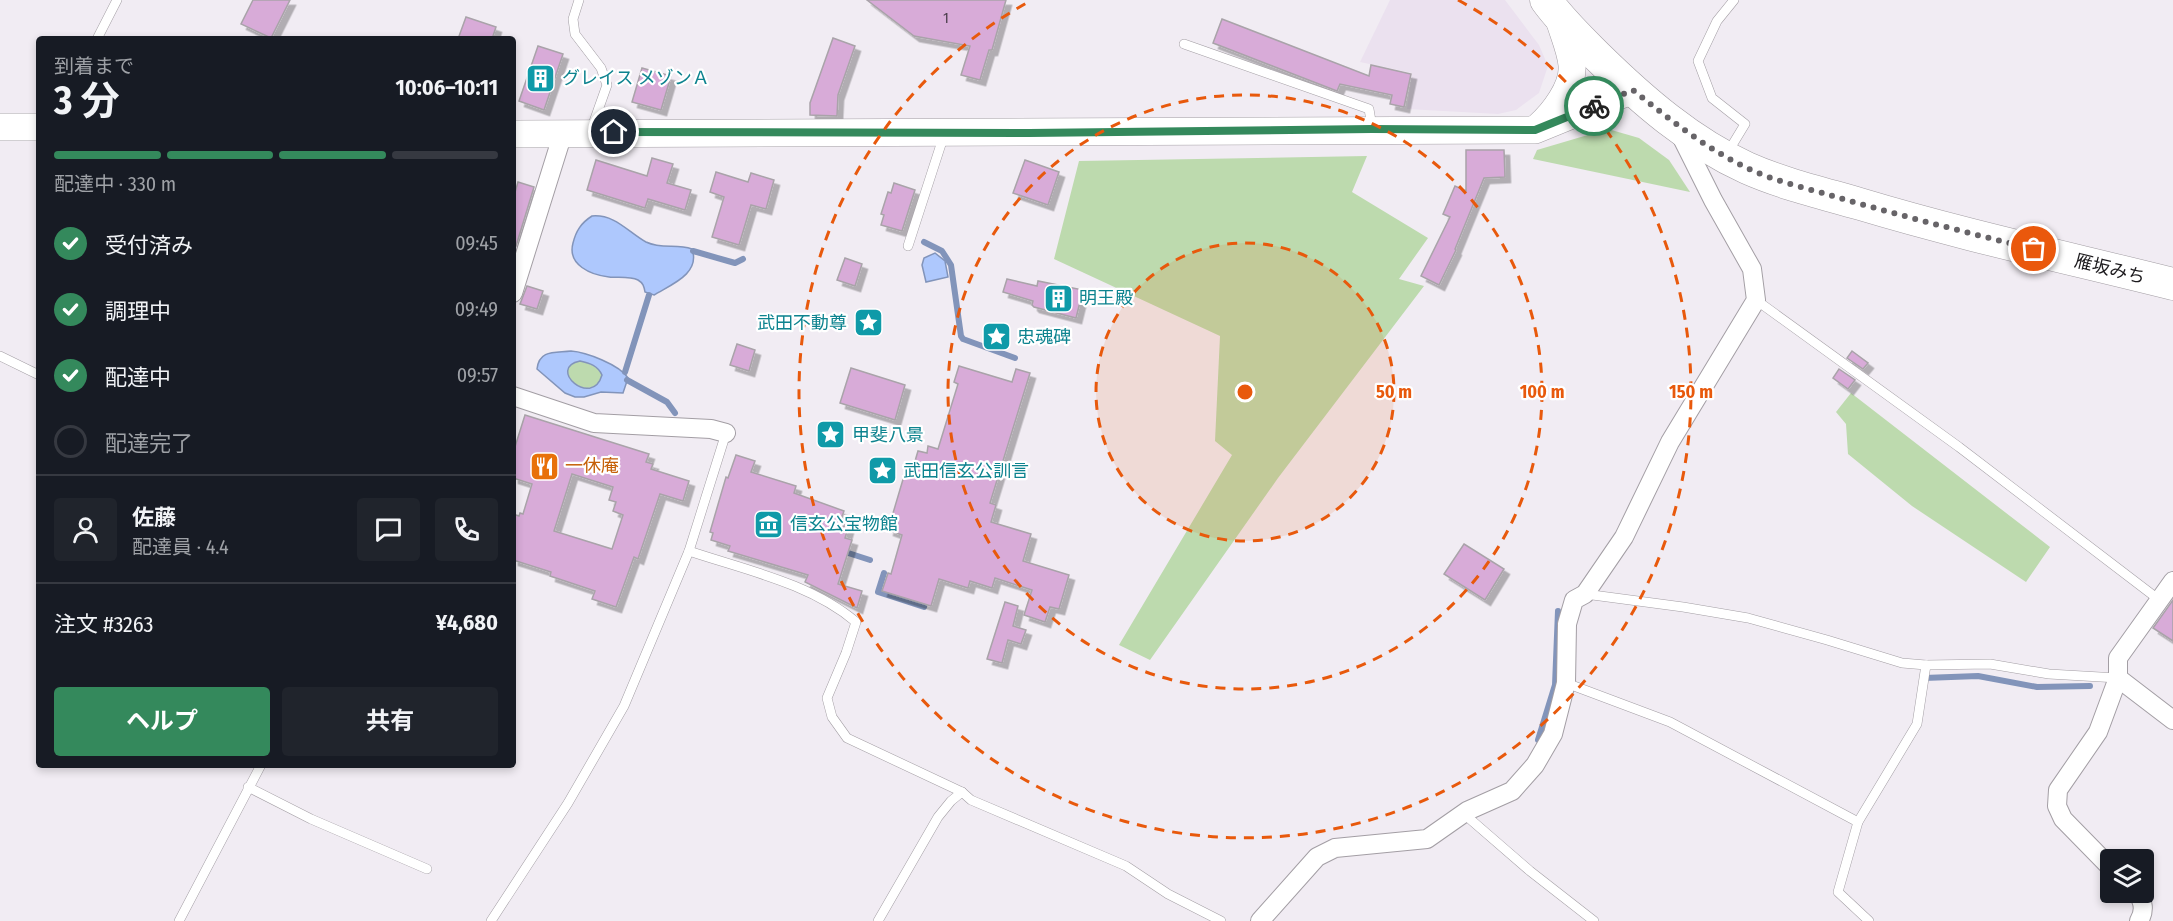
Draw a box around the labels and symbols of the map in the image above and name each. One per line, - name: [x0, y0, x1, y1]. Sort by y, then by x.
- house number: 1: [943, 9, 949, 27]
- building icon: グレイス メゾンＡ: [525, 62, 557, 94]
- place label: グレイス メゾンＡ: [562, 67, 710, 89]
- courier: [1564, 76, 1624, 136]
- pin: [588, 106, 639, 157]
- pin: [2008, 223, 2059, 274]
- street label: 雁坂みち: [2072, 250, 2148, 288]
- building icon: 明王殿: [1042, 282, 1074, 314]
- place label: 明王殿: [1079, 287, 1133, 309]
- place icon: 武田不動尊: [852, 307, 884, 339]
- place label: 武田不動尊: [757, 312, 847, 334]
- place icon: 忠魂碑: [980, 321, 1012, 353]
- place label: 忠魂碑: [1017, 326, 1071, 348]
- text: 50 m: [1376, 381, 1412, 403]
- text: 100 m: [1520, 381, 1564, 403]
- text: 150 m: [1669, 381, 1713, 403]
- centre of rings: [1235, 382, 1255, 402]
- place icon: 甲斐八景: [815, 419, 847, 451]
- place label: 甲斐八景: [852, 424, 924, 446]
- restaurant icon: 一休庵: [528, 450, 560, 482]
- place label: 一休庵: [565, 455, 619, 477]
- place icon: 武田信玄公訓言: [866, 455, 898, 487]
- place label: 武田信玄公訓言: [903, 460, 1029, 482]
- museum icon: 信玄公宝物館: [753, 508, 785, 540]
- place label: 信玄公宝物館: [790, 513, 898, 535]

